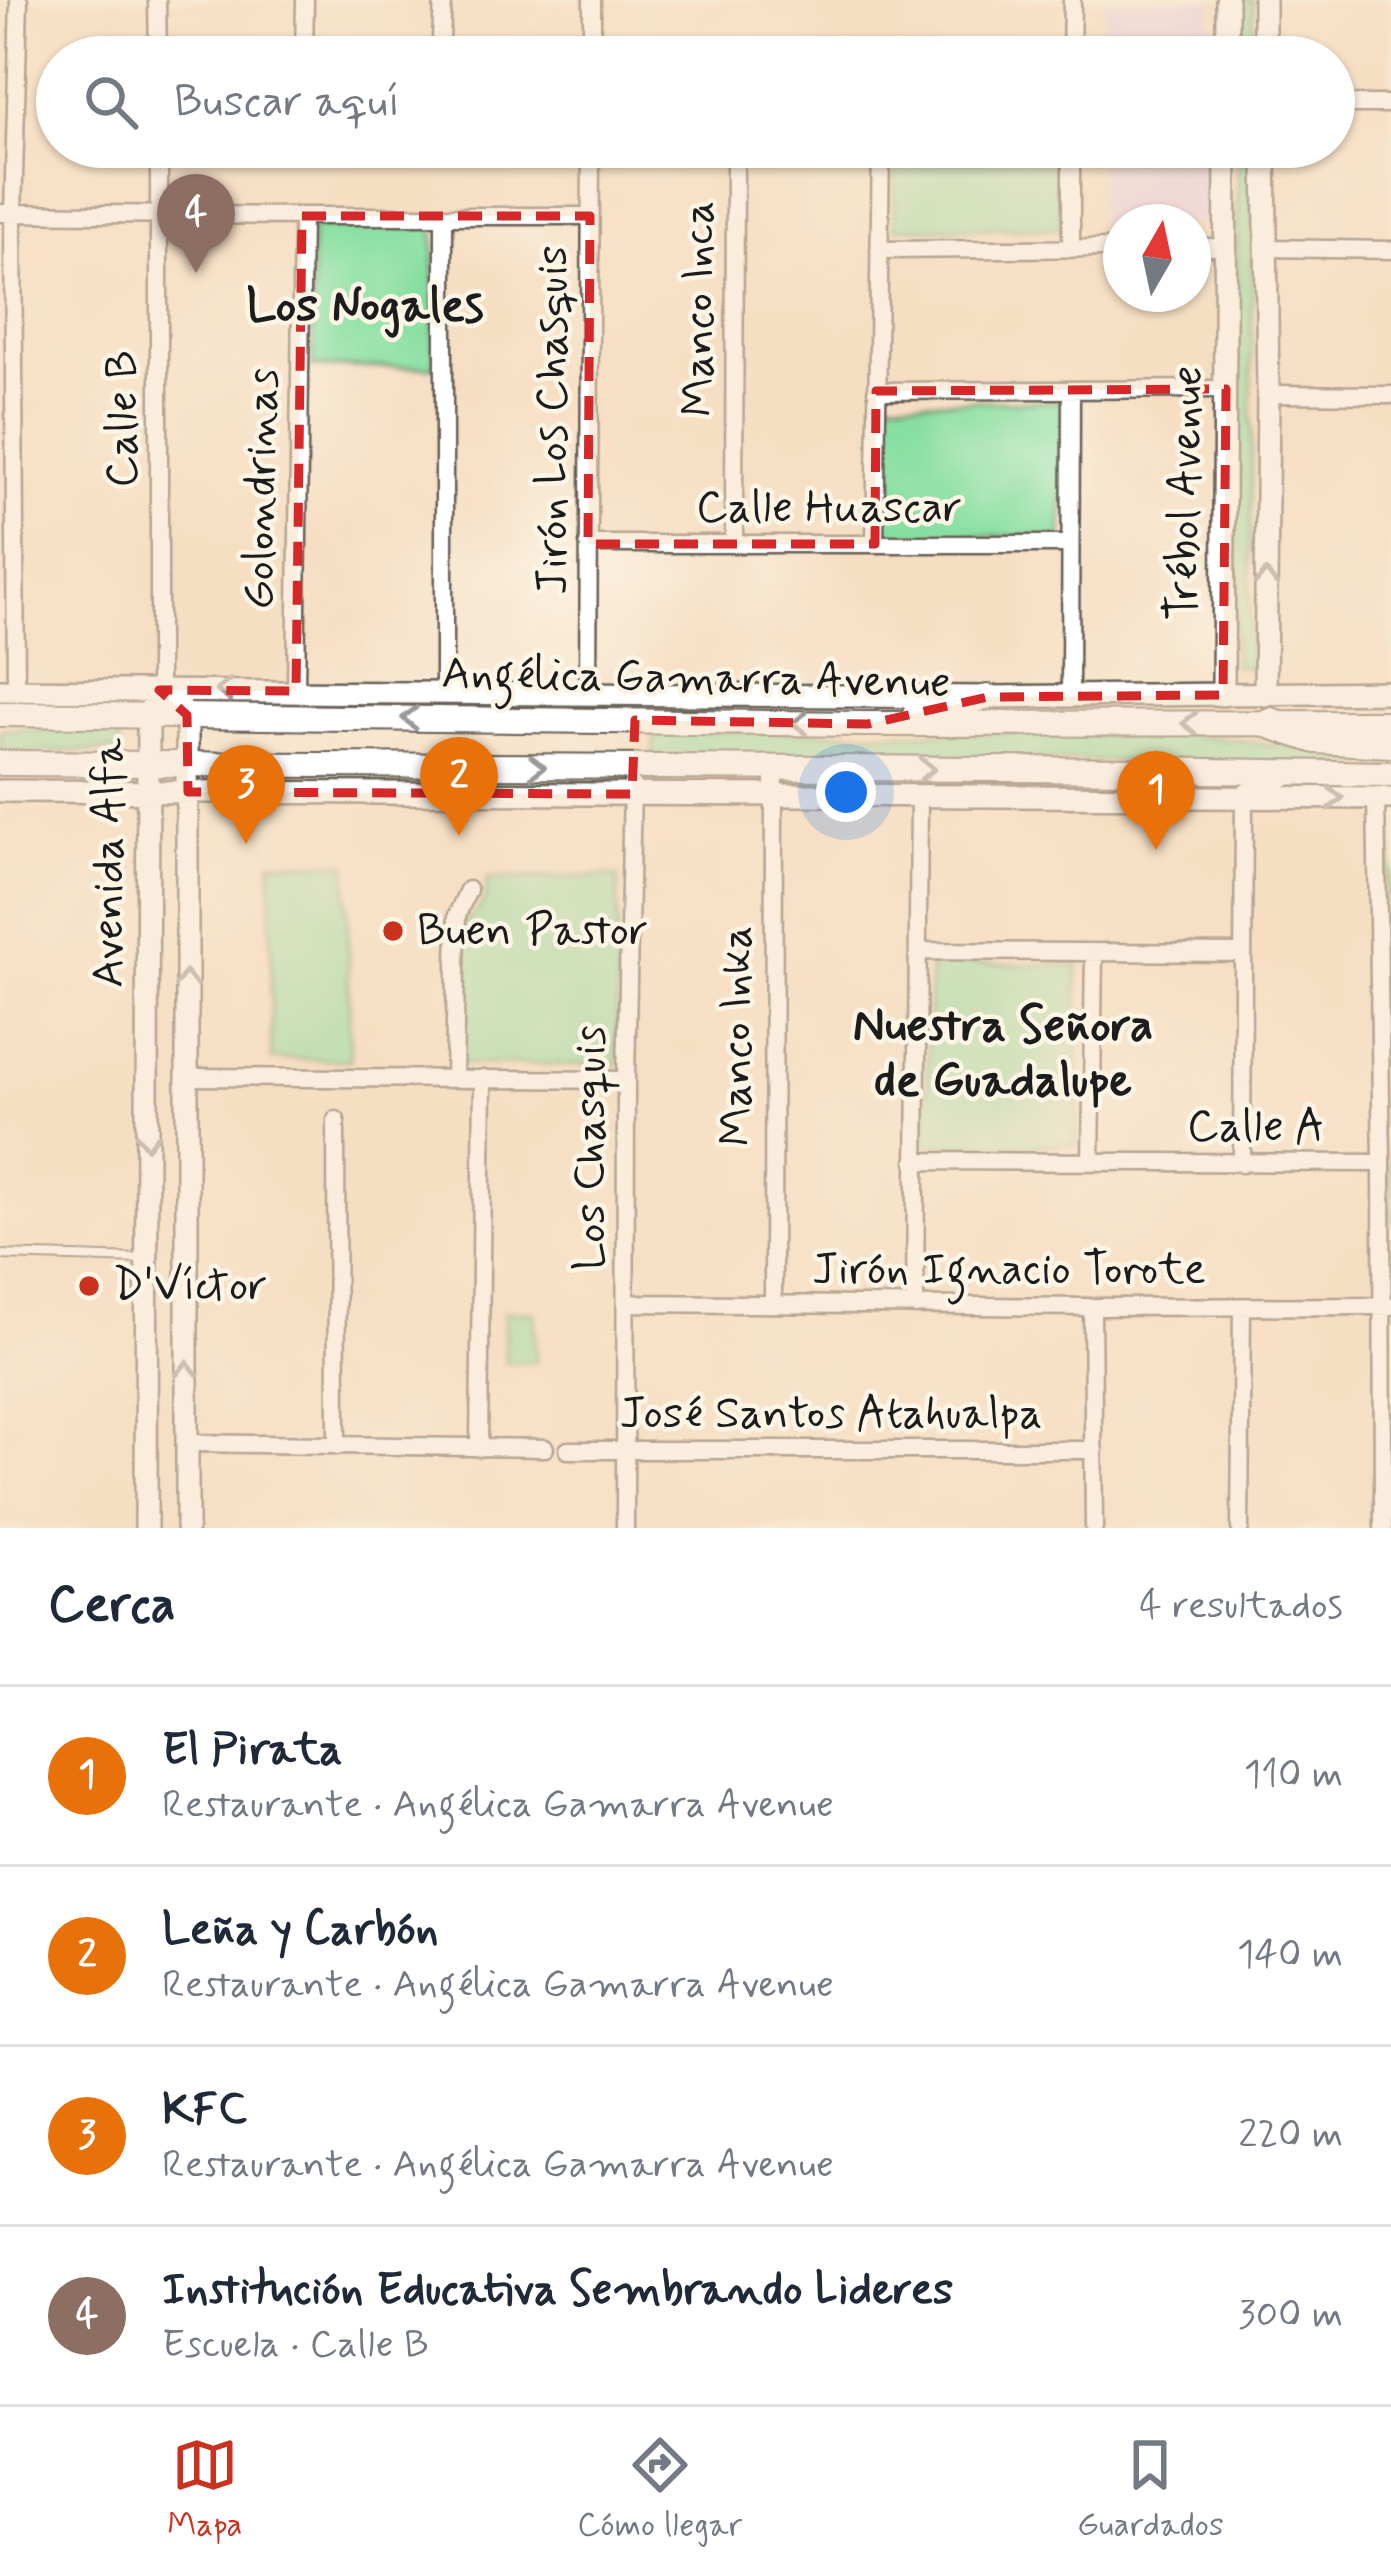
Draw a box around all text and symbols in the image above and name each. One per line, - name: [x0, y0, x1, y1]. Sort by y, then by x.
- search box: [36, 36, 1355, 168]
- icon: search: [78, 69, 144, 135]
- text: Buscar aquí: [174, 73, 400, 132]
- pin: 4: [157, 174, 235, 273]
- street label: Manco Inca: [670, 201, 729, 417]
- north arrow: [1103, 204, 1211, 312]
- street label: Jirón Los Chasquis: [524, 245, 583, 595]
- district label: Los Nogales: [246, 275, 484, 338]
- street label: Calle B: [94, 350, 153, 488]
- street label: Trébol Avenue: [1154, 365, 1218, 621]
- street label: Golondrinas: [230, 367, 294, 610]
- street label: Calle Huascar: [696, 479, 962, 538]
- one-way arrow: [1253, 568, 1279, 586]
- street label: Angélica Gamarra Avenue: [441, 645, 951, 718]
- one-way arrow: [214, 677, 232, 703]
- one-way arrow: [400, 705, 419, 731]
- one-way arrow: [790, 710, 808, 736]
- one-way arrow: [1180, 710, 1198, 736]
- street label: Avenida Alfa: [80, 737, 139, 988]
- pin: 2: [420, 737, 498, 836]
- pin: 3: [207, 745, 285, 844]
- pin: 1: [1117, 751, 1195, 850]
- one-way arrow: [528, 753, 547, 779]
- one-way arrow: [919, 756, 937, 782]
- your location: [816, 762, 876, 822]
- one-way arrow: [1327, 785, 1345, 811]
- place label: Buen Pastor: [417, 902, 648, 961]
- marker: Buen Pastor: [380, 918, 406, 944]
- street label: Manco Inka: [708, 926, 767, 1146]
- one-way arrow: [173, 969, 199, 988]
- district label: Nuestra Señora de Guadalupe: [853, 995, 1153, 1113]
- street label: Los Chasquis: [562, 1025, 621, 1271]
- street label: Calle A: [1187, 1098, 1325, 1157]
- one-way arrow: [134, 1133, 160, 1151]
- street label: Jirón Ignacio Torote: [812, 1241, 1206, 1305]
- place label: D'Víctor: [113, 1257, 267, 1316]
- marker: D'Víctor: [76, 1273, 102, 1299]
- one-way arrow: [174, 1359, 200, 1377]
- street label: José Santos Atahualpa: [620, 1385, 1042, 1444]
- text: Cerca: [48, 1573, 176, 1639]
- text: 4 resultados: [1139, 1581, 1343, 1632]
- text: El Pirata: [162, 1721, 342, 1780]
- text: 1: [78, 1750, 96, 1801]
- text: 110 m: [1244, 1750, 1343, 1801]
- text: Restaurante · Angélica Gamarra Avenue: [162, 1780, 834, 1831]
- text: Leña y Carbón: [162, 1901, 438, 1960]
- text: 2: [77, 1930, 97, 1981]
- text: 140 m: [1237, 1930, 1343, 1981]
- text: Restaurante · Angélica Gamarra Avenue: [162, 1960, 834, 2011]
- text: KFC: [162, 2081, 247, 2140]
- text: 3: [78, 2110, 96, 2161]
- text: 220 m: [1238, 2110, 1343, 2161]
- text: Restaurante · Angélica Gamarra Avenue: [162, 2140, 834, 2191]
- text: Institución Educativa Sembrando Lideres: [162, 2261, 953, 2320]
- text: 4: [76, 2290, 98, 2341]
- text: 300 m: [1238, 2290, 1343, 2341]
- text: Escuela · Calle B: [162, 2320, 429, 2371]
- tab: Mapa: [167, 2432, 243, 2548]
- tab: Cómo llegar: [577, 2432, 742, 2548]
- tab: Guardados: [1077, 2432, 1224, 2548]

